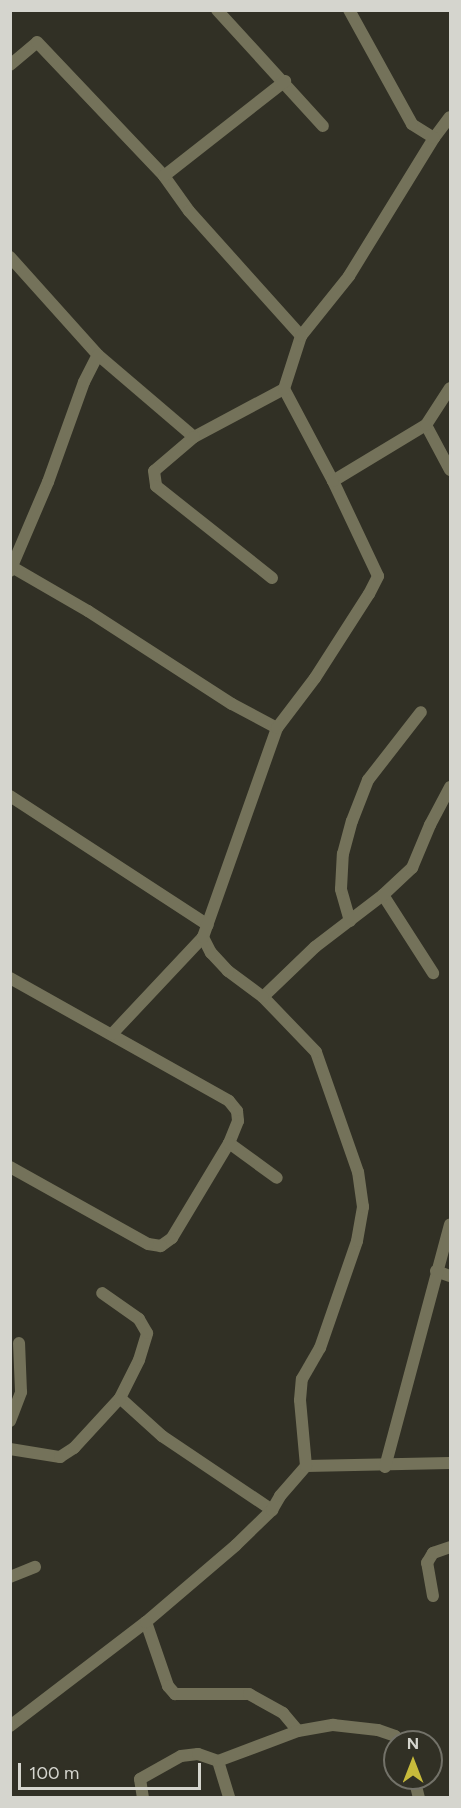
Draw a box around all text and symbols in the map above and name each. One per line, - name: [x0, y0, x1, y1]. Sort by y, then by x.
- north arrow: [383, 1730, 443, 1790]
- text: N: [407, 1734, 419, 1753]
- scale bar: [21, 1751, 204, 1789]
- text: 100 m: [29, 1762, 79, 1784]

